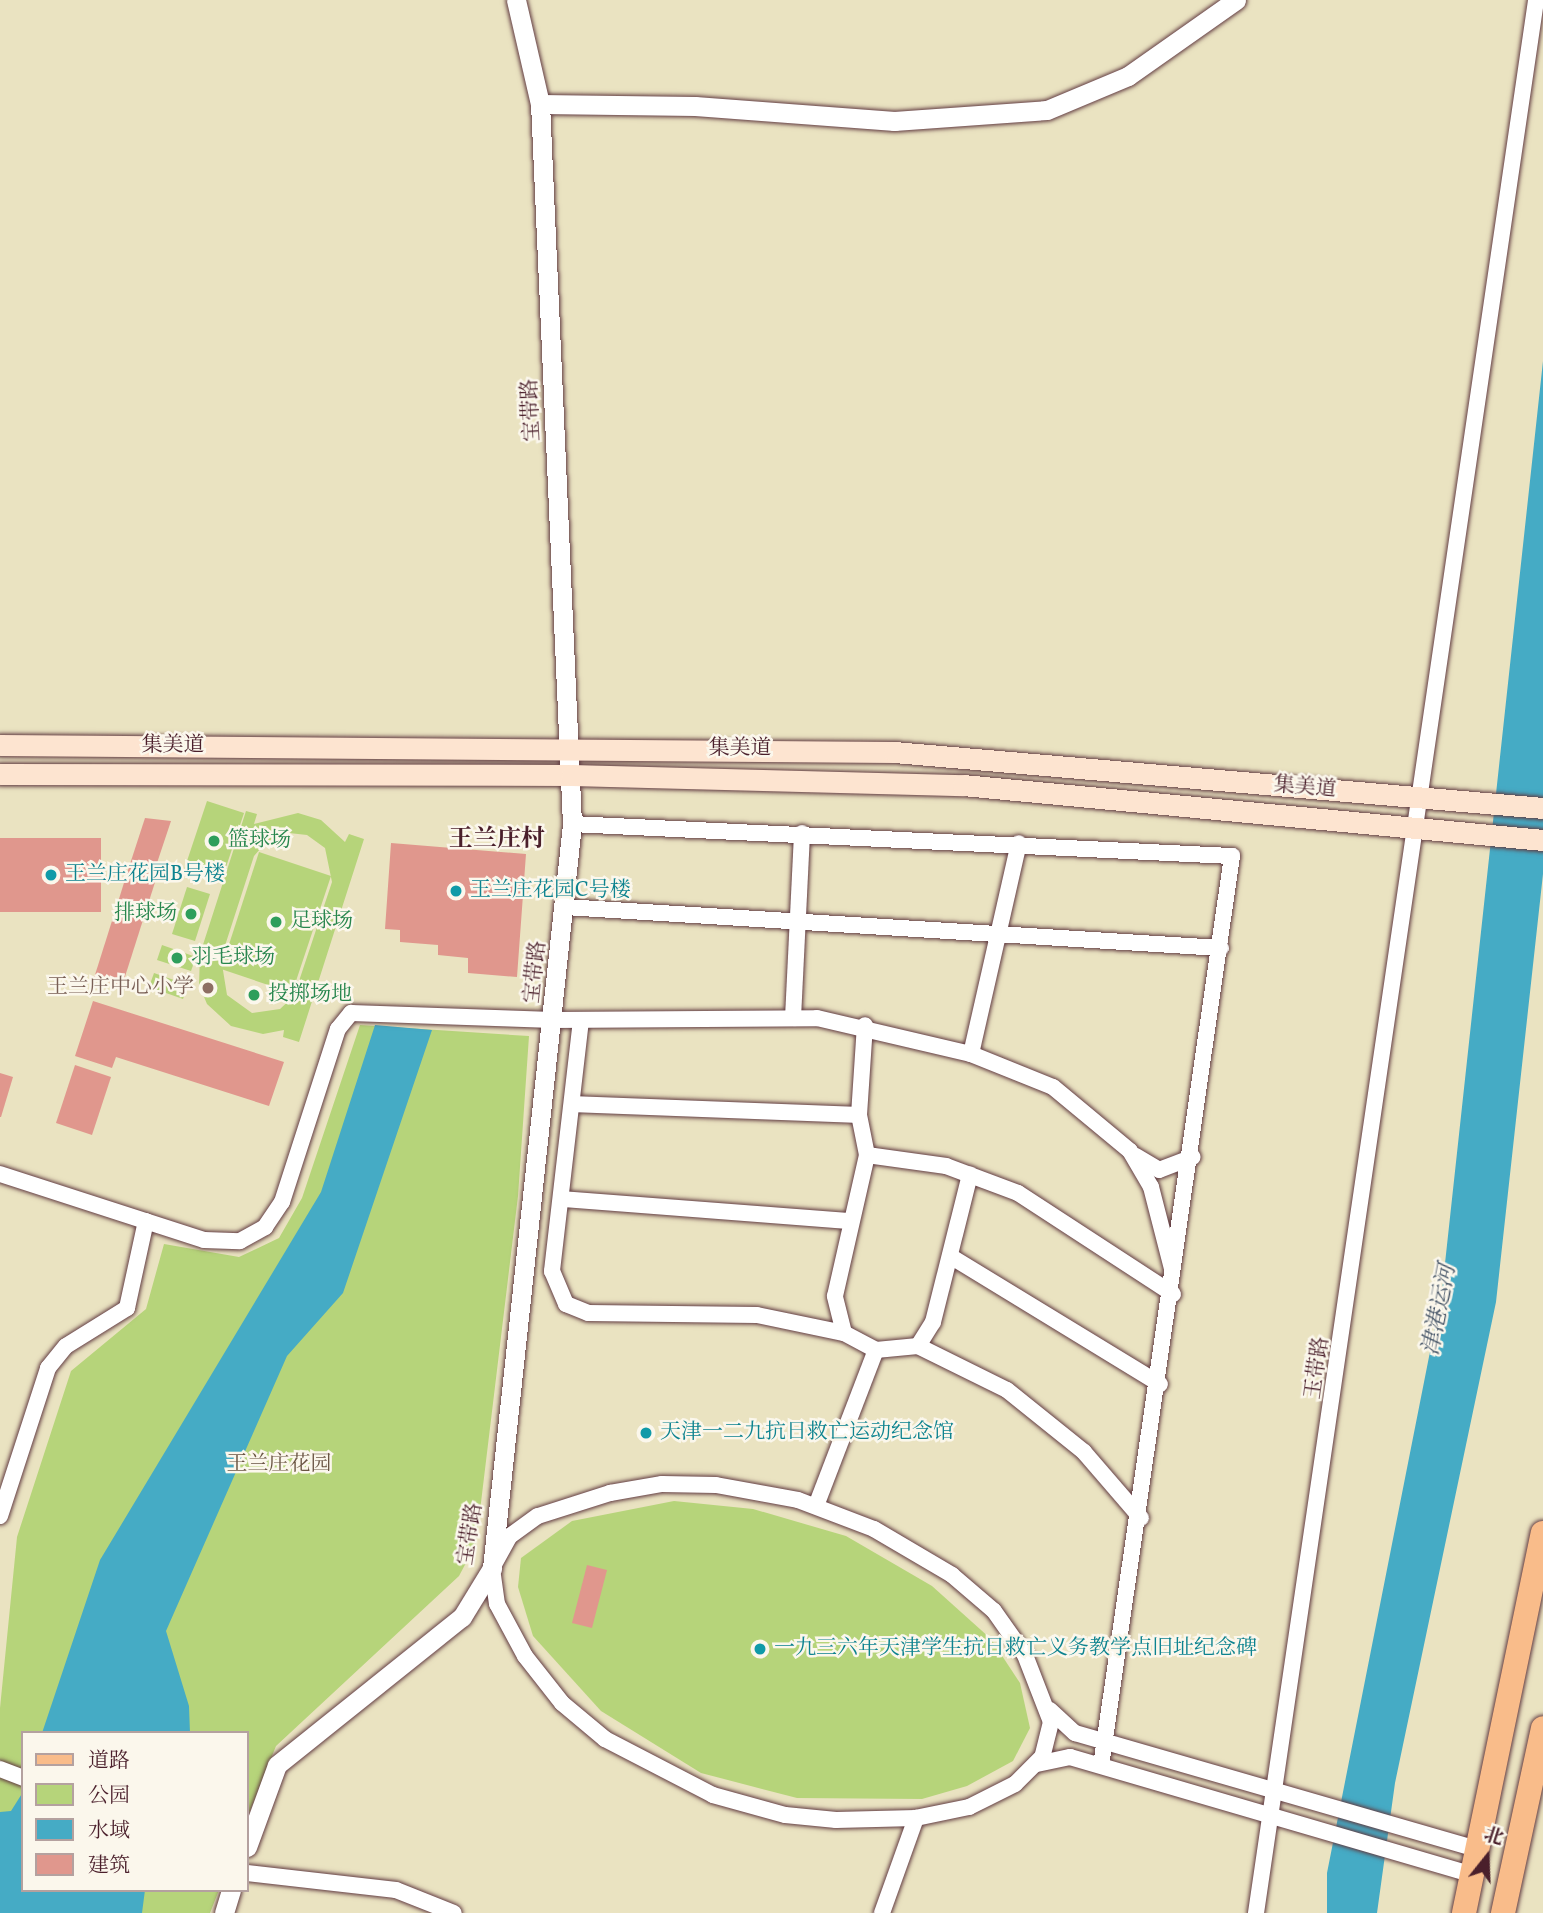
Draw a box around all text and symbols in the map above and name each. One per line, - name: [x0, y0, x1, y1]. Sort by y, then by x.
- street label: 宝带路: [518, 378, 546, 442]
- street label: 集美道: [142, 733, 204, 759]
- street label: 集美道: [709, 736, 771, 762]
- street label: 集美道: [1273, 773, 1337, 803]
- district label: 王兰庄村: [449, 827, 545, 855]
- place label: 篮球场: [228, 828, 291, 854]
- marker: 篮球场: [206, 833, 222, 849]
- place label: 王兰庄花园B号楼: [65, 862, 225, 888]
- marker: 王兰庄花园B号楼: [43, 867, 59, 883]
- place label: 王兰庄花园C号楼: [470, 878, 631, 904]
- marker: 王兰庄花园C号楼: [448, 883, 464, 899]
- place label: 排球场: [114, 901, 177, 927]
- marker: 排球场: [183, 906, 199, 922]
- place label: 足球场: [290, 909, 353, 935]
- marker: 足球场: [268, 914, 284, 930]
- street label: 宝带路: [520, 939, 552, 1005]
- place label: 羽毛球场: [191, 945, 275, 971]
- marker: 羽毛球场: [169, 950, 185, 966]
- place label: 王兰庄中心小学: [47, 975, 194, 1001]
- marker: 王兰庄中心小学: [200, 980, 216, 996]
- place label: 投掷场地: [268, 982, 352, 1008]
- marker: 投掷场地: [246, 987, 262, 1003]
- water label: 津港运河: [1418, 1262, 1462, 1358]
- street label: 玉带路: [1301, 1335, 1335, 1401]
- place label: 天津一二九抗日救亡运动纪念馆: [660, 1420, 954, 1446]
- marker: 天津一二九抗日救亡运动纪念馆: [638, 1425, 654, 1441]
- park label: 王兰庄花园: [227, 1452, 331, 1478]
- street label: 宝带路: [454, 1501, 488, 1567]
- place label: 一九三六年天津学生抗日救亡义务教学点旧址纪念碑: [774, 1636, 1257, 1662]
- marker: 一九三六年天津学生抗日救亡义务教学点旧址纪念碑: [752, 1641, 768, 1657]
- legend: [21, 1731, 248, 1892]
- text: 道路: [88, 1747, 130, 1776]
- text: 公园: [88, 1782, 130, 1811]
- text: 水域: [88, 1817, 130, 1846]
- north arrow: [1452, 1822, 1522, 1892]
- text: 北: [1480, 1822, 1507, 1852]
- text: 建筑: [88, 1852, 130, 1881]

